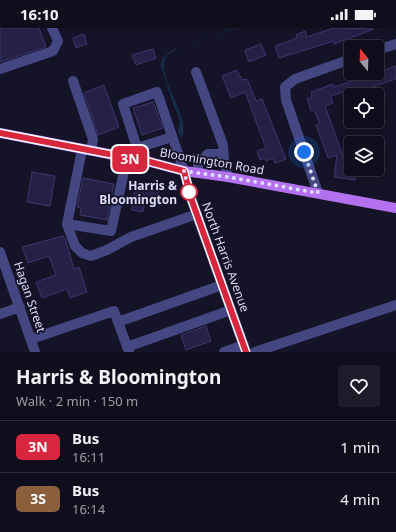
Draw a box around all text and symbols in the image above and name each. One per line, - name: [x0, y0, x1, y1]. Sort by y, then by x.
- text: 16:10: [20, 4, 59, 24]
- north arrow: [344, 40, 384, 80]
- map controls: [344, 40, 384, 176]
- button: locate: [344, 88, 384, 128]
- button: layers: [344, 136, 384, 176]
- your location: [294, 142, 314, 162]
- street label: Bloomington Road: [159, 143, 265, 179]
- line badge: 3N: [112, 146, 148, 172]
- text: 3N: [120, 149, 140, 168]
- place label: Harris & Bloomington: [99, 177, 177, 208]
- marker: Harris & Bloomington: [180, 183, 198, 201]
- street label: North Harris Avenue: [198, 200, 254, 315]
- street label: Hagan Street: [10, 259, 50, 335]
- text: Harris & Bloomington: [16, 364, 221, 390]
- button: heart: [338, 365, 380, 407]
- text: Walk · 2 min · 150 m: [16, 392, 138, 410]
- text: Bus: [72, 428, 99, 448]
- text: 3N: [28, 437, 48, 456]
- text: 1 min: [340, 437, 380, 457]
- text: 16:11: [72, 448, 105, 466]
- text: Bus: [72, 480, 99, 500]
- text: 3S: [30, 489, 46, 508]
- text: 4 min: [340, 489, 380, 509]
- text: 16:14: [72, 500, 105, 518]

